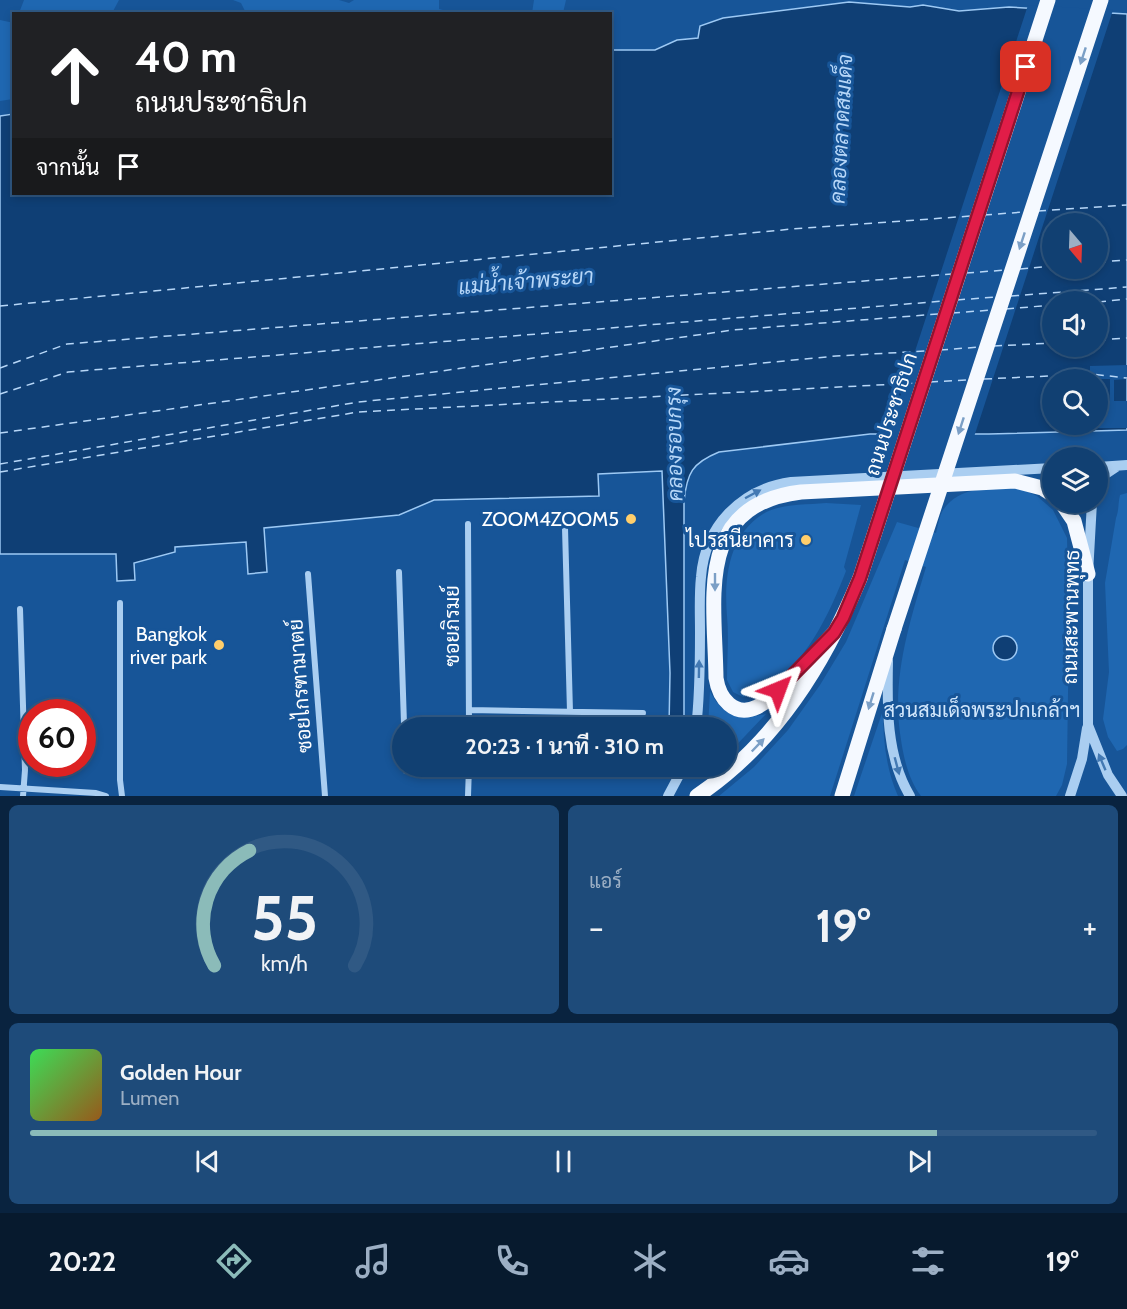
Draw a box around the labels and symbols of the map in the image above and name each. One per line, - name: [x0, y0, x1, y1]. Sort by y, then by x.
- pin: [1000, 41, 1051, 92]
- one-way arrow: [1078, 47, 1087, 65]
- water label: คลองตลาดสมเด็จ: [823, 53, 857, 205]
- north arrow: [1042, 213, 1108, 279]
- one-way arrow: [1017, 232, 1026, 250]
- water label: แม่น้ำเจ้าพระยา: [457, 258, 595, 299]
- street label: ถนนประชาธิปก: [860, 349, 922, 479]
- water label: คลองรอบกรุง: [661, 386, 689, 501]
- one-way arrow: [955, 417, 965, 435]
- one-way arrow: [745, 489, 762, 498]
- place label: ZOOM4ZOOM5: [482, 507, 619, 531]
- marker: ZOOM4ZOOM5: [624, 512, 638, 526]
- place label: ไปรสนียาคาร: [685, 527, 794, 552]
- marker: ไปรสนียาคาร: [799, 533, 813, 547]
- street label: ถนนสะพานพุทธ: [1058, 549, 1086, 685]
- one-way arrow: [710, 573, 720, 592]
- street label: ซอยภิรมย์: [438, 585, 464, 667]
- street label: ซอยไกรฑามาตย์: [281, 618, 317, 754]
- place label: Bangkok river park: [130, 622, 207, 669]
- marker: Bangkok river park: [212, 638, 226, 652]
- position arrow: [746, 658, 810, 722]
- one-way arrow: [695, 660, 704, 679]
- one-way arrow: [866, 692, 875, 710]
- park label: สวนสมเด็จพระปกเกล้าฯ: [884, 695, 1080, 722]
- speed limit sign: 60: [18, 699, 96, 777]
- one-way arrow: [751, 738, 764, 753]
- one-way arrow: [1097, 752, 1107, 770]
- one-way arrow: [893, 757, 902, 775]

